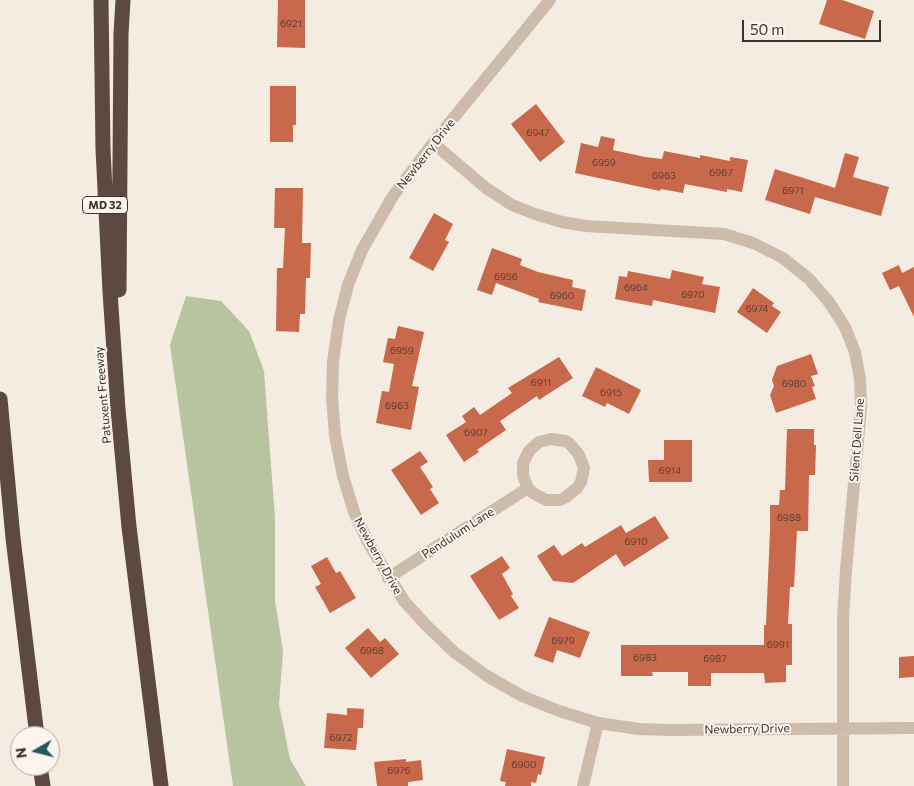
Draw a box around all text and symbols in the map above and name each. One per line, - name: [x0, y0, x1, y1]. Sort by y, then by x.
- scale bar: [744, 10, 883, 42]
- house number: 6921: [280, 18, 302, 30]
- text: 50 m: [750, 20, 784, 38]
- street label: Newberry Drive: [394, 116, 458, 192]
- house number: 6947: [526, 127, 550, 139]
- house number: 6959: [592, 157, 616, 169]
- house number: 6967: [709, 167, 733, 179]
- house number: 6963: [652, 170, 676, 182]
- house number: 6971: [782, 185, 804, 197]
- road number: MD 32: [82, 196, 128, 214]
- house number: 6956: [494, 271, 518, 283]
- house number: 6964: [624, 282, 648, 294]
- house number: 6970: [681, 289, 705, 301]
- house number: 6960: [550, 290, 574, 302]
- house number: 6974: [746, 303, 768, 315]
- house number: 6959: [390, 345, 414, 357]
- street label: Patuxent Freeway: [92, 346, 114, 444]
- house number: 6911: [531, 377, 551, 389]
- house number: 6980: [782, 378, 806, 390]
- house number: 6915: [600, 387, 622, 399]
- street label: Silent Dell Lane: [847, 398, 867, 482]
- house number: 6963: [385, 400, 409, 412]
- house number: 6907: [464, 427, 488, 439]
- house number: 6914: [659, 465, 681, 477]
- street label: Pendulum Lane: [419, 504, 497, 562]
- house number: 6988: [777, 512, 801, 524]
- street label: Newberry Drive: [351, 515, 405, 597]
- house number: 6910: [625, 536, 647, 548]
- house number: 6979: [551, 635, 575, 647]
- house number: 6991: [767, 639, 789, 651]
- house number: 6968: [360, 645, 384, 657]
- house number: 6983: [633, 652, 657, 664]
- house number: 6987: [703, 653, 727, 665]
- street label: Newberry Drive: [704, 721, 790, 737]
- north arrow: [10, 726, 60, 776]
- house number: 6972: [330, 732, 352, 744]
- text: N: [11, 747, 30, 759]
- house number: 6900: [511, 759, 537, 771]
- house number: 6976: [387, 765, 411, 777]

